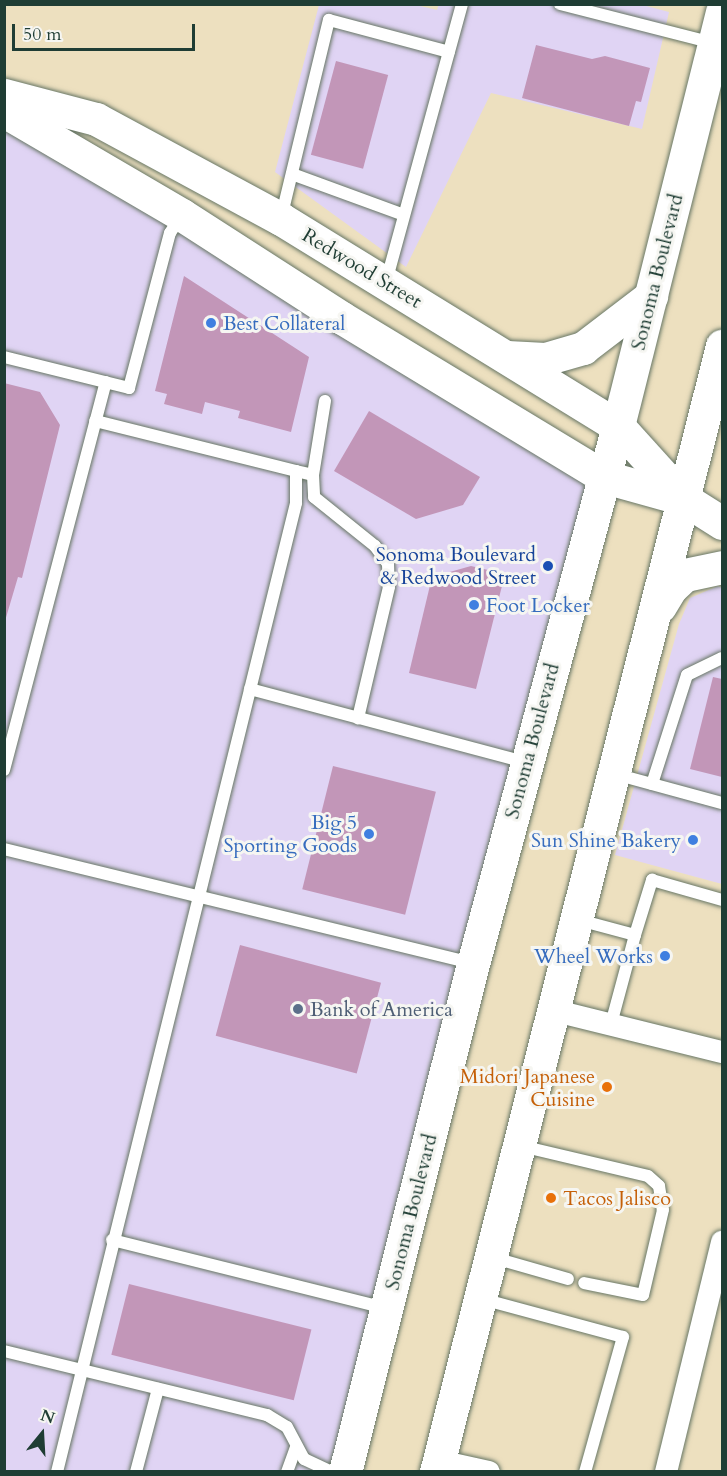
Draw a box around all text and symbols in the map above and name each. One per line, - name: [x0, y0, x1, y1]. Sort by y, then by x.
- scale bar: [15, 12, 198, 50]
- text: 50 m: [23, 22, 62, 47]
- street label: Sonoma Boulevard: [626, 191, 688, 353]
- street label: Redwood Street: [298, 223, 426, 313]
- place label: Best Collateral: [223, 311, 345, 335]
- marker: Best Collateral: [204, 316, 218, 330]
- place label: Sonoma Boulevard & Redwood Street: [376, 542, 536, 589]
- marker: Sonoma Boulevard & Redwood Street: [541, 559, 555, 573]
- place label: Foot Locker: [486, 593, 590, 617]
- marker: Foot Locker: [467, 598, 481, 612]
- street label: Sonoma Boulevard: [500, 661, 564, 821]
- place label: Big 5 Sporting Goods: [224, 810, 357, 857]
- marker: Big 5 Sporting Goods: [362, 827, 376, 841]
- place label: Sun Shine Bakery: [531, 828, 681, 852]
- marker: Sun Shine Bakery: [686, 833, 700, 847]
- place label: Wheel Works: [534, 944, 653, 968]
- marker: Wheel Works: [658, 949, 672, 963]
- place label: Bank of America: [310, 997, 453, 1021]
- marker: Bank of America: [291, 1002, 305, 1016]
- place label: Midori Japanese Cuisine: [460, 1064, 595, 1111]
- marker: Midori Japanese Cuisine: [600, 1080, 614, 1094]
- street label: Sonoma Boulevard: [380, 1131, 442, 1293]
- place label: Tacos Jalisco: [563, 1186, 671, 1210]
- marker: Tacos Jalisco: [544, 1191, 558, 1205]
- north arrow: [12, 1404, 72, 1464]
- text: N: [38, 1404, 58, 1429]

